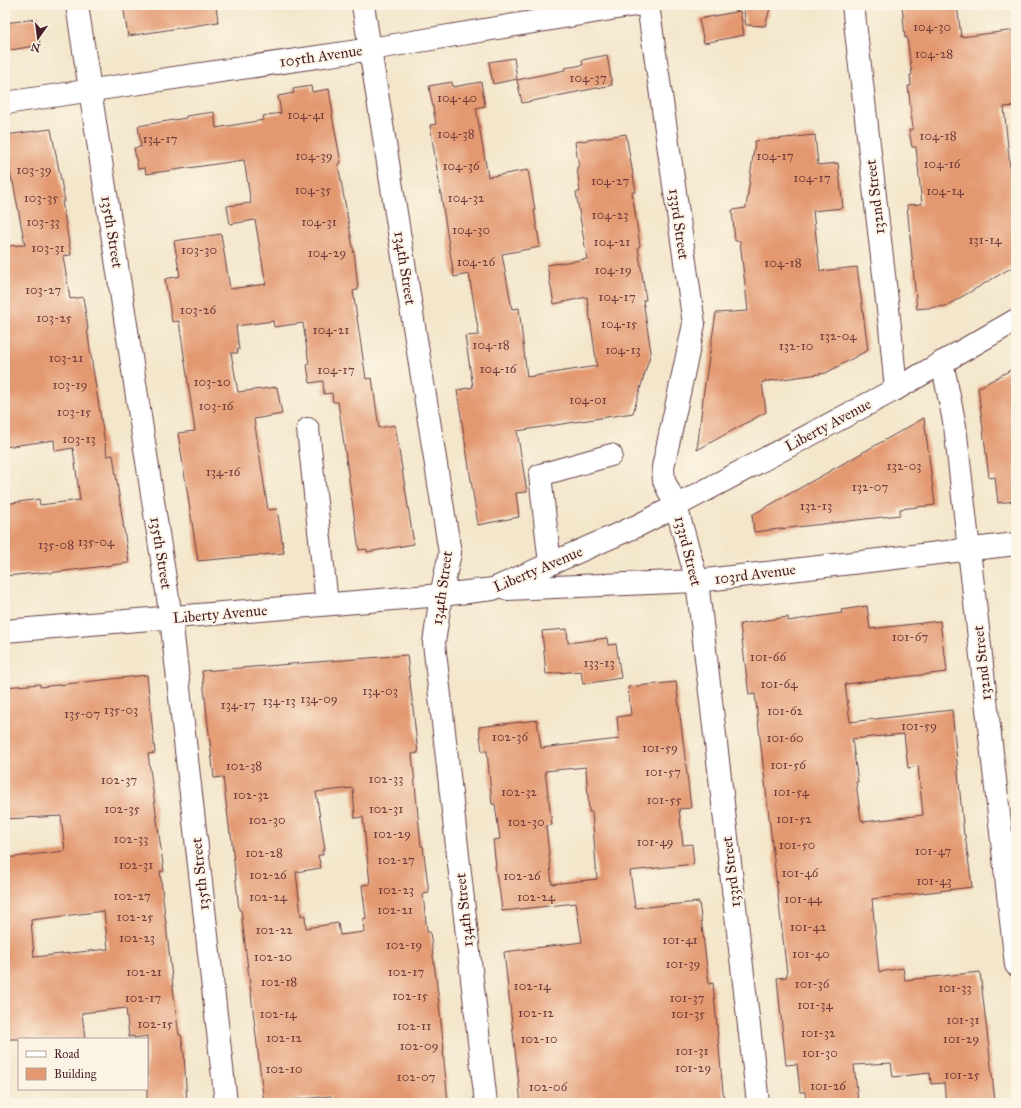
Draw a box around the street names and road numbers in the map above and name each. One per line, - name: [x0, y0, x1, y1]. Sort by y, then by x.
- street label: 105th Avenue: [278, 41, 364, 71]
- street label: 132nd Street: [861, 158, 889, 236]
- street label: 133rd Street: [665, 187, 693, 261]
- street label: 135th Street: [97, 195, 127, 270]
- street label: 134th Street: [390, 230, 420, 307]
- street label: Liberty Avenue: [782, 395, 874, 455]
- street label: 133rd Street: [671, 514, 706, 589]
- street label: 135th Street: [146, 516, 176, 591]
- street label: Liberty Avenue: [491, 542, 585, 596]
- street label: 134th Street: [428, 549, 456, 626]
- street label: 103rd Avenue: [713, 560, 797, 588]
- street label: Liberty Avenue: [172, 601, 268, 627]
- street label: 132nd Street: [969, 624, 995, 701]
- street label: 133rd Street: [718, 835, 744, 909]
- street label: 135th Street: [187, 836, 213, 911]
- street label: 134th Street: [451, 871, 477, 948]

